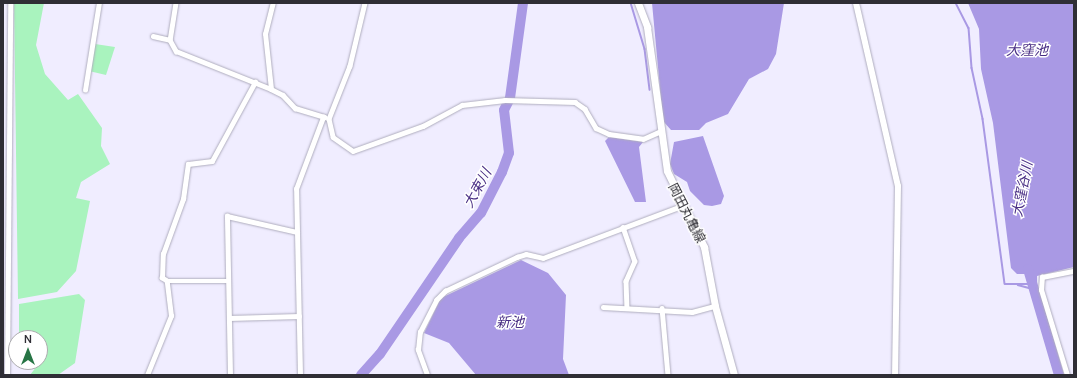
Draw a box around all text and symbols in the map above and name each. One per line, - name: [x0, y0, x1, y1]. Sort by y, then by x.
- water label: 大窪池: [1006, 42, 1048, 58]
- water label: 大窪谷川: [1008, 160, 1036, 218]
- water label: 大束川: [459, 166, 495, 210]
- street label: 岡田丸亀線: [665, 181, 709, 245]
- water label: 新池: [496, 314, 524, 330]
- north arrow: [8, 330, 48, 370]
- text: N: [24, 331, 32, 346]

